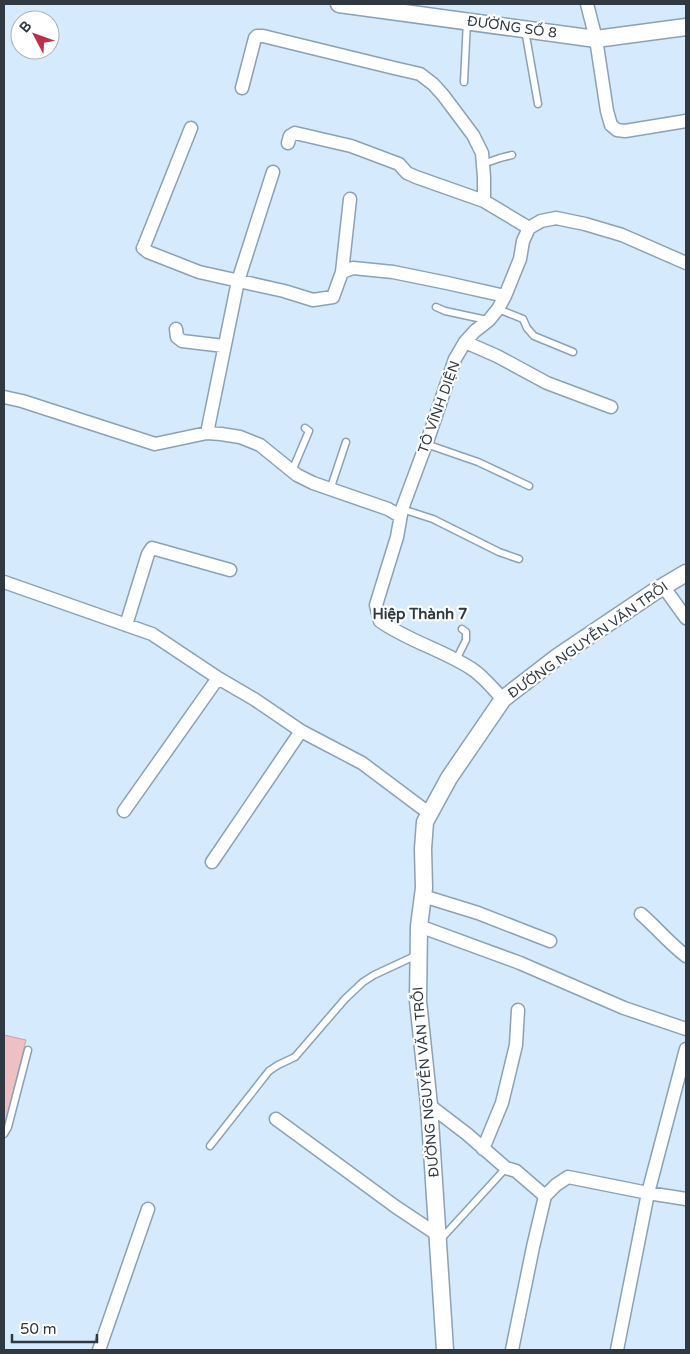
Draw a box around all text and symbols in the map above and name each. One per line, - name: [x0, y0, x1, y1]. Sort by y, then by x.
- north arrow: [10, 10, 60, 60]
- street label: ĐƯỜNG SỐ 8: [466, 12, 558, 42]
- text: B: [16, 17, 35, 36]
- street label: TÔ VĨNH DIỆN: [414, 358, 464, 456]
- street label: ĐƯỜNG NGUYỄN VĂN TRỖI: [504, 577, 671, 702]
- district label: Hiệp Thành 7: [373, 605, 467, 624]
- street label: ĐƯỜNG NGUYỄN VĂN TRỖI: [408, 986, 443, 1178]
- scale bar: [12, 1312, 98, 1344]
- text: 50 m: [20, 1320, 57, 1338]

